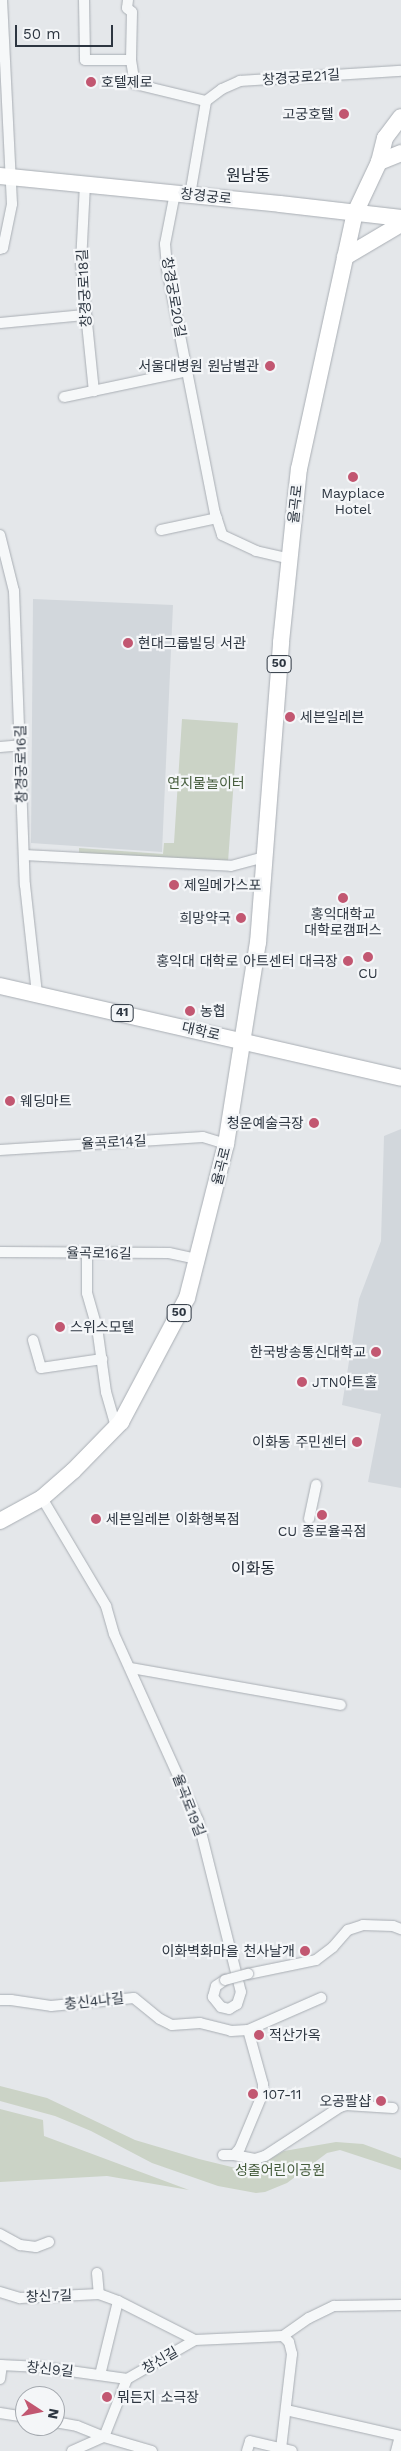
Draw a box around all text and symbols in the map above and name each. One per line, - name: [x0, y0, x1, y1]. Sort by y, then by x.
- scale bar: [18, 15, 115, 47]
- text: 50 m: [23, 25, 60, 43]
- street label: 창경궁로21길: [261, 66, 341, 88]
- place label: 호텔제로: [101, 74, 153, 90]
- marker: 호텔제로: [85, 76, 97, 88]
- place label: 고궁호텔: [282, 106, 334, 122]
- marker: 고궁호텔: [338, 108, 350, 120]
- district label: 원남동: [226, 166, 270, 186]
- street label: 창경궁로: [180, 185, 232, 207]
- street label: 창경궁로18길: [74, 248, 94, 328]
- street label: 창경궁로20길: [159, 256, 189, 338]
- place label: 서울대병원 원남별관: [138, 358, 259, 374]
- marker: 서울대병원 원남별관: [263, 359, 277, 373]
- marker: Mayplace Hotel: [347, 471, 359, 483]
- street label: 율곡로: [285, 484, 305, 524]
- place label: Mayplace Hotel: [321, 485, 385, 518]
- place label: 현대그룹빌딩 서관: [138, 635, 246, 651]
- marker: 현대그룹빌딩 서관: [122, 637, 134, 649]
- road number: 50: [266, 654, 292, 674]
- place label: 세븐일레븐: [300, 709, 364, 725]
- marker: 세븐일레븐: [284, 711, 296, 723]
- street label: 창경궁로16길: [12, 725, 30, 803]
- park label: 연지물놀이터: [167, 775, 245, 791]
- place label: 제일메가스포: [184, 877, 261, 893]
- marker: 제일메가스포: [168, 879, 180, 891]
- marker: 홍익대학교 대학로캠퍼스: [337, 892, 349, 904]
- place label: 홍익대학교 대학로캠퍼스: [304, 906, 382, 939]
- place label: 희망약국: [179, 910, 231, 926]
- marker: 희망약국: [235, 912, 247, 924]
- marker: CU: [362, 951, 374, 963]
- place label: 홍익대 대학로 아트센터 대극장: [156, 953, 338, 969]
- marker: 홍익대 대학로 아트센터 대극장: [342, 955, 354, 967]
- place label: CU: [358, 965, 378, 981]
- place label: 농협: [200, 1003, 226, 1019]
- road number: 41: [110, 1004, 134, 1022]
- marker: 농협: [184, 1005, 196, 1017]
- street label: 대학로: [180, 1018, 222, 1044]
- place label: 웨딩마트: [20, 1093, 72, 1109]
- marker: 웨딩마트: [4, 1095, 16, 1107]
- place label: 청운예술극장: [227, 1115, 304, 1131]
- marker: 청운예술극장: [308, 1117, 320, 1129]
- street label: 율곡로14길: [81, 1132, 147, 1152]
- street label: 율곡로: [208, 1145, 234, 1187]
- street label: 율곡로16길: [66, 1244, 132, 1262]
- road number: 50: [166, 1304, 192, 1322]
- place label: 스위스모텔: [70, 1319, 134, 1335]
- marker: 스위스모텔: [54, 1321, 66, 1333]
- place label: 한국방송통신대학교: [250, 1344, 366, 1360]
- marker: 한국방송통신대학교: [370, 1346, 382, 1358]
- place label: JTN아트홀: [312, 1374, 377, 1390]
- marker: JTN아트홀: [296, 1376, 308, 1388]
- place label: 이화동 주민센터: [252, 1434, 347, 1450]
- marker: 이화동 주민센터: [351, 1436, 363, 1448]
- marker: CU 종로율곡점: [316, 1509, 328, 1521]
- place label: 세븐일레븐 이화행복점: [106, 1511, 240, 1527]
- marker: 세븐일레븐 이화행복점: [90, 1513, 102, 1525]
- place label: CU 종로율곡점: [278, 1523, 366, 1539]
- district label: 이화동: [231, 1559, 275, 1579]
- street label: 율곡로19길: [169, 1771, 209, 1839]
- place label: 이화벽화마을 천사날개: [161, 1943, 295, 1959]
- marker: 이화벽화마을 천사날개: [299, 1945, 311, 1957]
- street label: 충신4나길: [63, 1990, 125, 2012]
- place label: 적산가옥: [269, 2027, 321, 2043]
- marker: 적산가옥: [253, 2029, 265, 2041]
- place label: 107-11: [263, 2086, 301, 2102]
- marker: 107-11: [247, 2088, 259, 2100]
- place label: 오공팔샵: [319, 2093, 371, 2109]
- marker: 오공팔샵: [375, 2095, 387, 2107]
- park label: 성줄어린이공원: [235, 2162, 325, 2178]
- street label: 창신7길: [25, 2287, 73, 2305]
- street label: 창신길: [139, 2343, 181, 2377]
- street label: 창신9길: [26, 2358, 74, 2380]
- north arrow: [15, 2386, 65, 2436]
- place label: 뭐든지 소극장: [117, 2389, 199, 2405]
- marker: 뭐든지 소극장: [101, 2391, 113, 2403]
- text: N: [45, 2407, 63, 2420]

